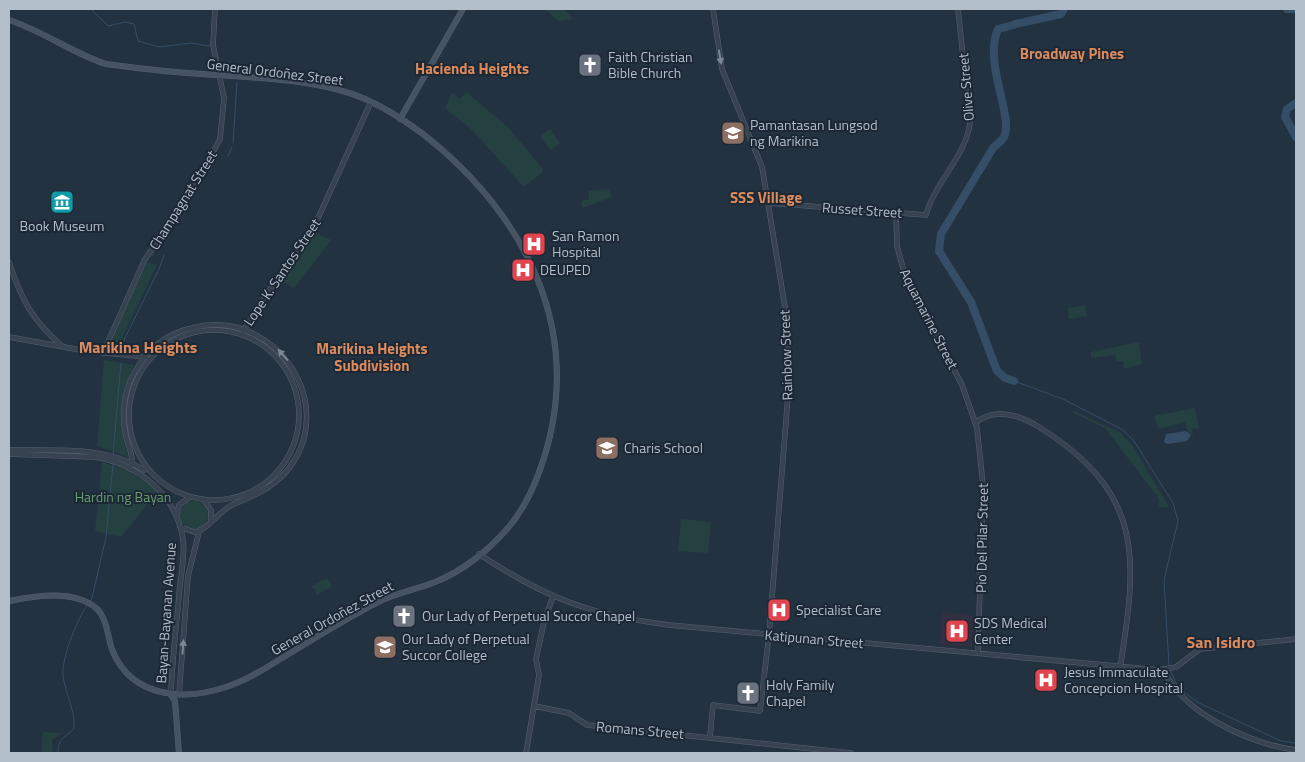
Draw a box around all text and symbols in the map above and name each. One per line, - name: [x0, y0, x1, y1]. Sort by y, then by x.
- district label: Broadway Pines: [1020, 42, 1124, 65]
- place label: Faith Christian Bible Church: [608, 46, 693, 83]
- one-way arrow: [717, 49, 725, 65]
- church icon: Faith Christian Bible Church: [577, 52, 603, 78]
- street label: Olive Street: [952, 52, 979, 122]
- street label: General Ordoñez Street: [206, 53, 345, 90]
- district label: Hacienda Heights: [415, 57, 529, 80]
- place label: Pamantasan Lungsod ng Marikina: [750, 114, 878, 151]
- school or university icon: Pamantasan Lungsod ng Marikina: [720, 120, 746, 146]
- street label: Champagnat Street: [143, 146, 222, 254]
- district label: SSS Village: [730, 186, 802, 209]
- museum icon: Book Museum: [49, 189, 75, 215]
- street label: Russet Street: [821, 196, 903, 223]
- street label: Lope K. Santos Street: [238, 214, 325, 330]
- place label: Book Museum: [19, 215, 105, 236]
- place label: San Ramon Hospital: [552, 225, 619, 262]
- hospital icon: San Ramon Hospital: [521, 231, 547, 257]
- hospital icon: DEUPED: [510, 257, 536, 283]
- place label: DEUPED: [540, 259, 591, 280]
- street label: Aquamarine Street: [895, 265, 964, 373]
- street label: Rainbow Street: [773, 309, 798, 401]
- district label: Marikina Heights: [79, 335, 197, 359]
- district label: Marikina Heights Subdivision: [316, 337, 428, 377]
- one-way arrow: [277, 349, 288, 362]
- school or university icon: Charis School: [594, 435, 620, 461]
- place label: Charis School: [624, 437, 703, 458]
- street label: Pio Del Pilar Street: [970, 483, 993, 593]
- park label: Hardin ng Bayan: [75, 486, 171, 507]
- street label: Bayan-Bayanan Avenue: [150, 542, 181, 684]
- street label: General Ordoñez Street: [267, 575, 397, 660]
- hospital icon: Specialist Care: [766, 597, 792, 623]
- place label: Specialist Care: [796, 599, 881, 620]
- church icon: Our Lady of Perpetual Succor Chapel: [391, 603, 417, 629]
- place label: Our Lady of Perpetual Succor Chapel: [422, 605, 635, 626]
- place label: SDS Medical Center: [974, 612, 1047, 649]
- hospital icon: SDS Medical Center: [944, 618, 970, 644]
- street label: Katipunan Street: [764, 624, 864, 653]
- place label: Our Lady of Perpetual Succor College: [402, 628, 530, 665]
- district label: San Isidro: [1187, 630, 1255, 654]
- school or university icon: Our Lady of Perpetual Succor College: [372, 634, 398, 660]
- one-way arrow: [179, 638, 187, 654]
- place label: Jesus Immaculate Concepcion Hospital: [1064, 661, 1183, 698]
- hospital icon: Jesus Immaculate Concepcion Hospital: [1033, 667, 1059, 693]
- place label: Holy Family Chapel: [766, 674, 835, 711]
- church icon: Holy Family Chapel: [735, 680, 761, 706]
- street label: Romans Street: [595, 715, 685, 744]

